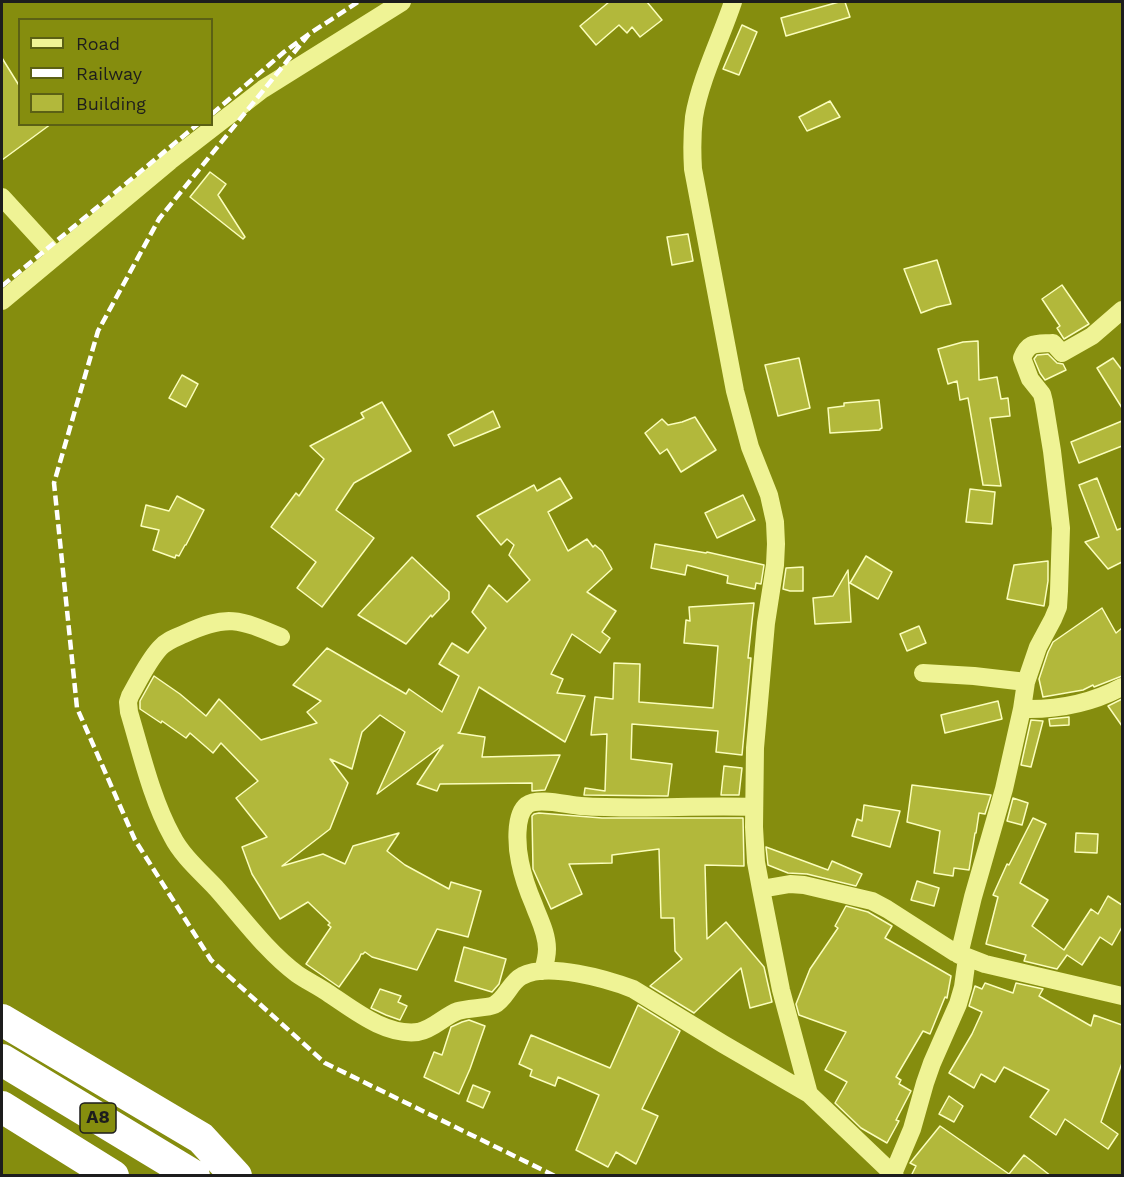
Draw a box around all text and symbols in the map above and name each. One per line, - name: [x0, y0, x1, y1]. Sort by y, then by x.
- legend: [18, 18, 213, 126]
- text: Road: [76, 33, 120, 54]
- text: Railway: [76, 63, 142, 84]
- text: Building: [76, 93, 146, 114]
- road number: A8: [80, 1103, 116, 1133]

